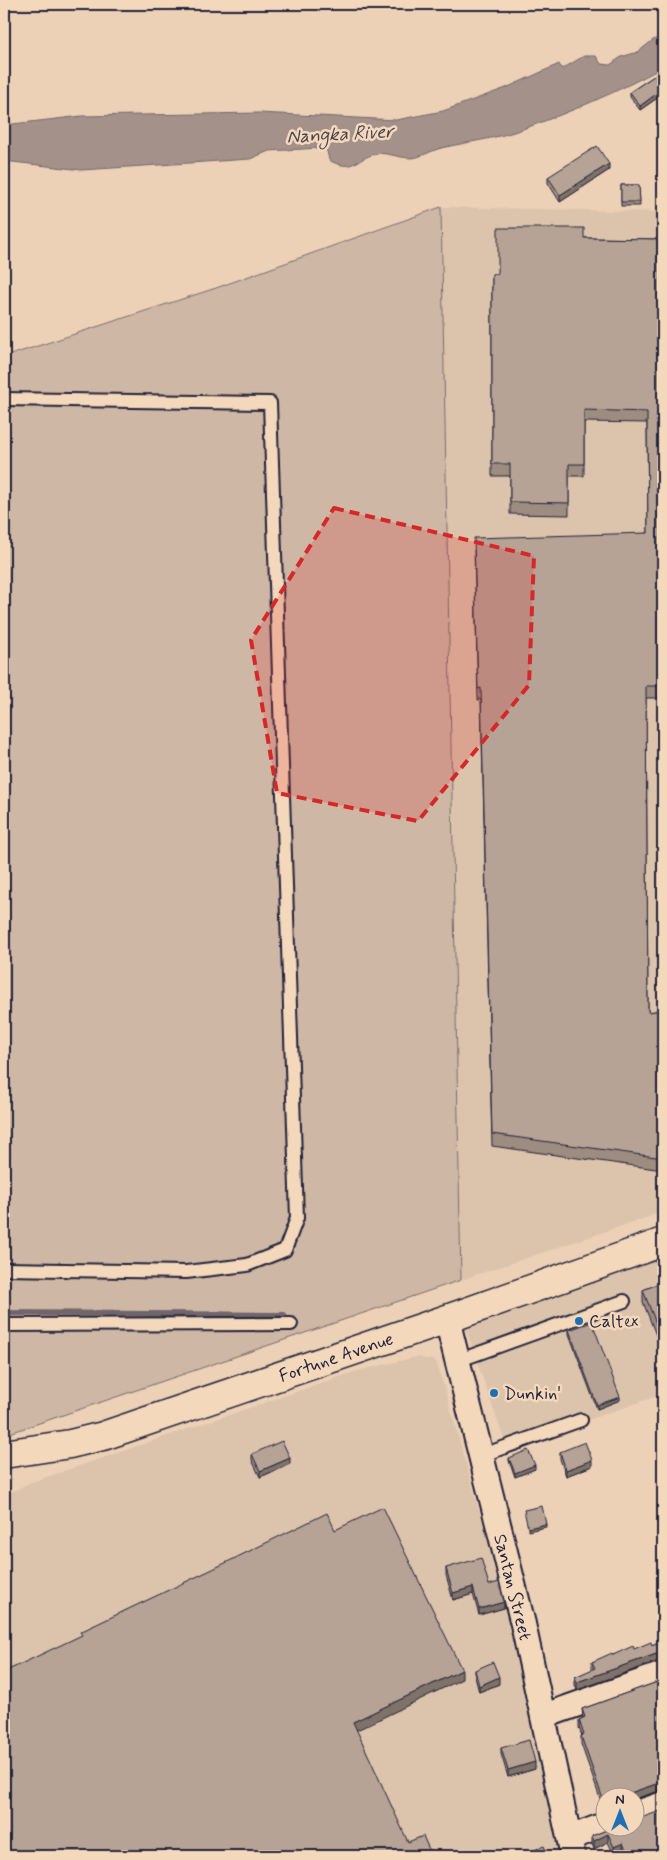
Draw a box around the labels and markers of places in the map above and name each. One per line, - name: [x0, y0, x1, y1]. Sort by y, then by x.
- place label: Caltex: [589, 1310, 639, 1334]
- marker: Caltex: [573, 1315, 585, 1327]
- place label: Dunkin': [504, 1382, 561, 1406]
- marker: Dunkin': [488, 1387, 500, 1399]

